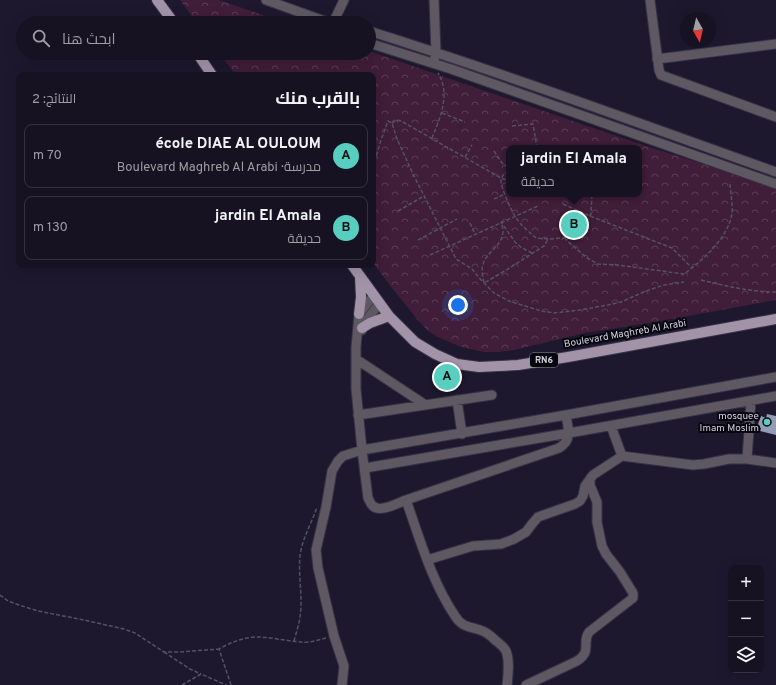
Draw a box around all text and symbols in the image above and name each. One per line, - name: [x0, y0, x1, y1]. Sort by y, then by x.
- north arrow: [680, 12, 716, 48]
- search box: [16, 16, 376, 60]
- icon: search: [30, 27, 52, 49]
- text: ابحث هنا: [62, 31, 116, 50]
- text: بالقرب منك: [276, 89, 360, 111]
- text: النتائج: 2: [32, 92, 76, 108]
- text: école DIAE AL OULOUM: [155, 135, 321, 154]
- popup: [506, 145, 642, 197]
- text: 70 m: [33, 148, 62, 164]
- text: A: [341, 148, 351, 164]
- text: jardin El Amala: [521, 150, 627, 169]
- text: مدرسة · Boulevard Maghreb Al Arabi: [117, 160, 321, 176]
- text: حديقة: [521, 175, 554, 191]
- text: jardin El Amala: [215, 207, 321, 226]
- pin: B: [561, 210, 587, 240]
- text: 130 m: [33, 220, 68, 236]
- text: B: [342, 220, 351, 236]
- text: حديقة: [288, 232, 321, 248]
- your location: [448, 295, 468, 315]
- street label: Boulevard Maghreb Al Arabi: [563, 317, 687, 351]
- road number: RN6: [530, 353, 558, 367]
- pin: A: [434, 362, 460, 392]
- place label: mosquee Imam Moslim: [700, 410, 759, 435]
- marker: mosquee Imam Moslim: [762, 417, 772, 427]
- map controls: [728, 565, 764, 673]
- button: +: [728, 565, 764, 601]
- button: −: [728, 601, 764, 637]
- button: layers: [728, 637, 764, 673]

